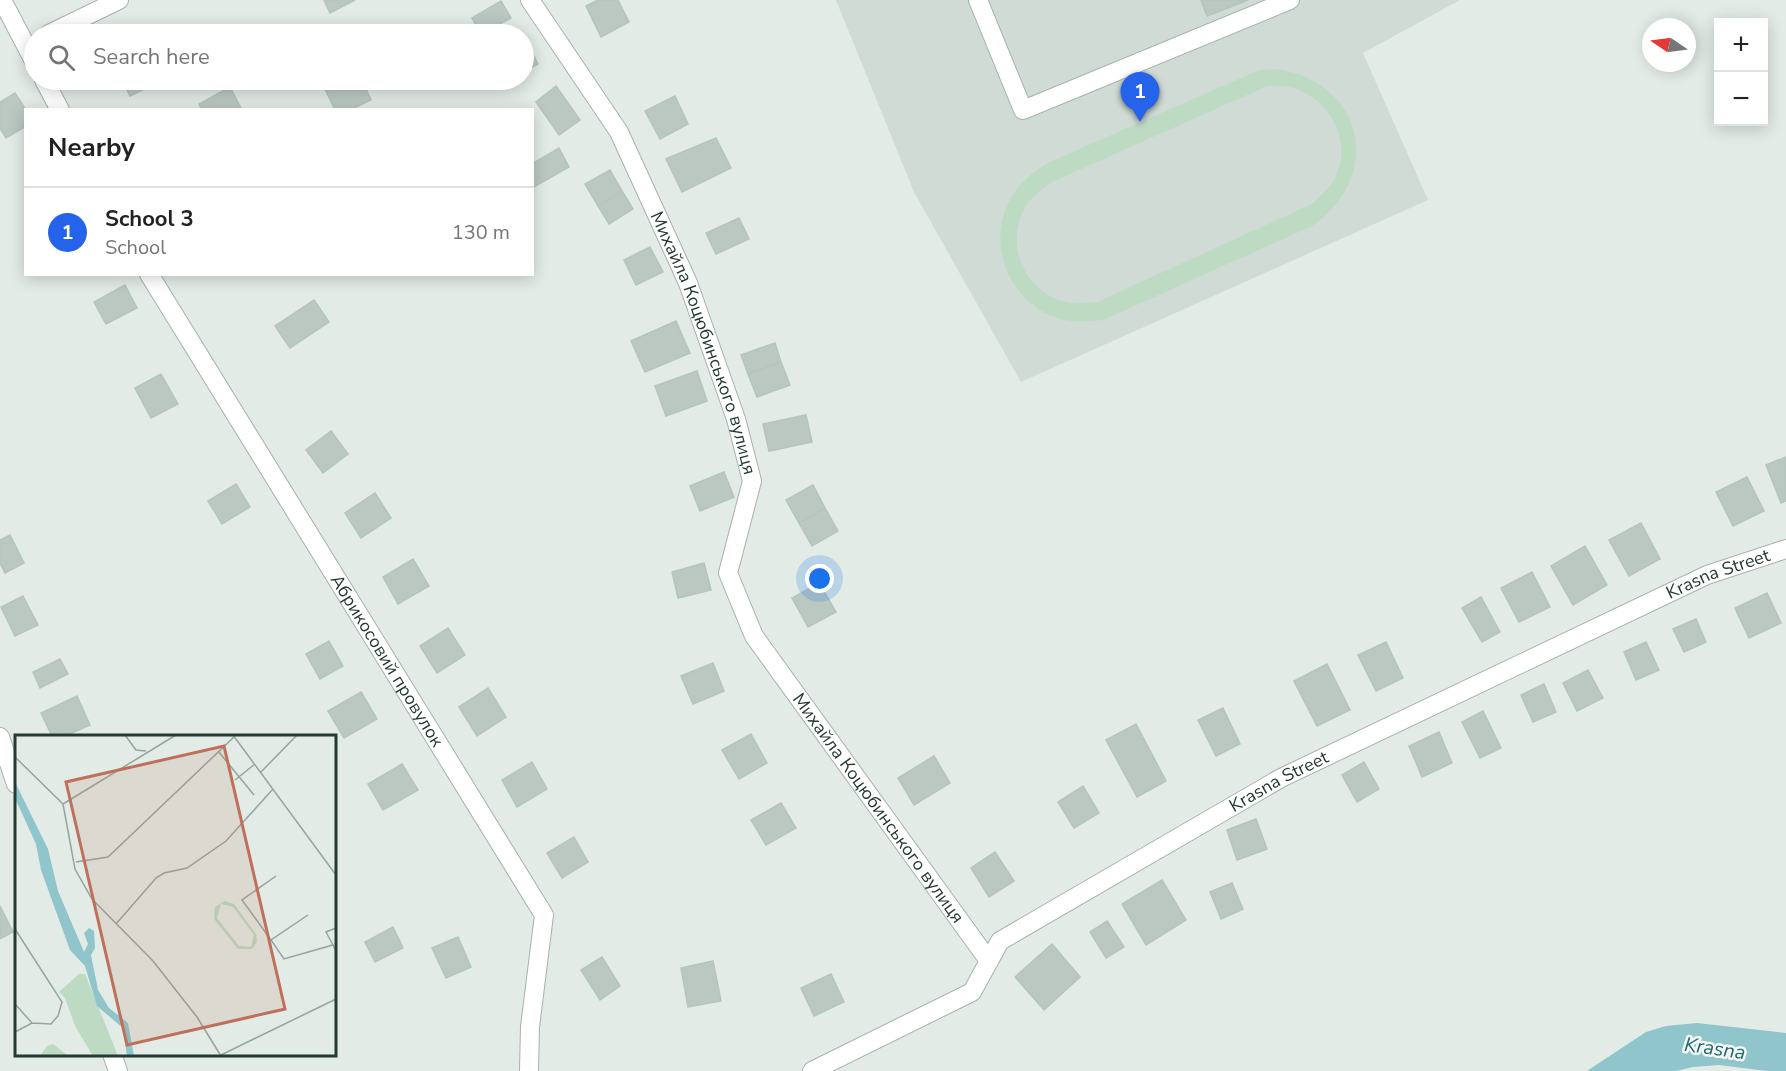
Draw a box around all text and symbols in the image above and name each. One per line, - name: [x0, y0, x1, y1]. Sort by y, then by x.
- north arrow: [1642, 18, 1696, 72]
- map controls: [1714, 18, 1768, 126]
- button: +: [1714, 18, 1768, 72]
- search box: [24, 24, 534, 90]
- icon: search: [45, 41, 78, 74]
- text: Search here: [93, 42, 210, 72]
- pin: 1: [1120, 72, 1160, 122]
- button: −: [1714, 72, 1768, 126]
- text: Nearby: [48, 130, 135, 165]
- text: School 3: [105, 204, 194, 234]
- street label: Михайла Коцюбинського вулиця: [645, 208, 762, 477]
- text: 1: [62, 219, 74, 246]
- text: 130 m: [452, 219, 510, 246]
- text: School: [105, 234, 166, 261]
- street label: Krasna Street: [1662, 543, 1773, 605]
- your location: [805, 564, 834, 593]
- street label: Абрикосовий провулок: [325, 570, 450, 752]
- street label: Михайла Коцюбинського вулиця: [787, 688, 970, 928]
- inset map: [15, 735, 336, 1056]
- street label: Krasna Street: [1225, 745, 1333, 818]
- water label: Krasna: [1682, 1031, 1747, 1066]

